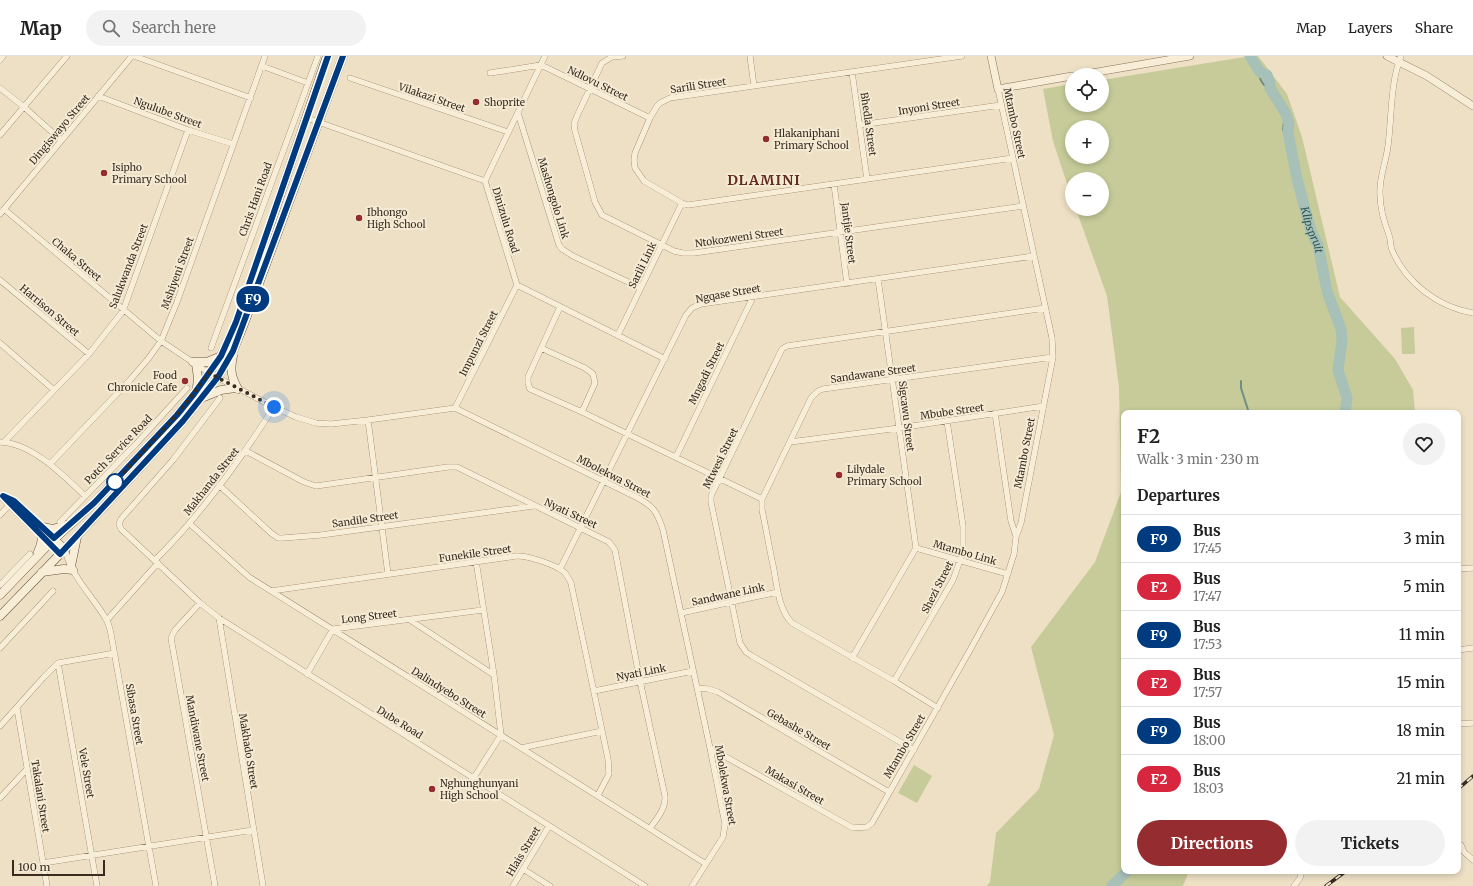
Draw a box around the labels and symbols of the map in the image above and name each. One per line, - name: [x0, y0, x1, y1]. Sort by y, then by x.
- street label: Ndlovu Street: [565, 63, 630, 104]
- street label: Sarili Street: [669, 75, 727, 96]
- street label: Vilakazi Street: [396, 80, 467, 115]
- street label: Mtambo Street: [1001, 87, 1028, 160]
- street label: Dingiswayo Street: [26, 91, 93, 167]
- street label: Bhedla Street: [858, 91, 879, 157]
- street label: Ngulube Street: [132, 94, 204, 131]
- street label: Inyoni Street: [897, 95, 961, 118]
- place label: Shoprite: [484, 96, 525, 109]
- marker: Shoprite: [471, 97, 481, 107]
- place label: Hlakaniphani Primary School: [774, 127, 849, 152]
- marker: Hlakaniphani Primary School: [761, 134, 771, 144]
- street label: Mashongolo Link: [535, 156, 572, 241]
- street label: Chris Hani Road: [236, 160, 275, 238]
- place label: Isipho Primary School: [112, 161, 187, 186]
- marker: Isipho Primary School: [99, 168, 109, 178]
- district label: DLAMINI: [727, 171, 801, 189]
- street label: Dinizulu Road: [489, 186, 522, 255]
- street label: Jantjie Street: [838, 201, 859, 264]
- water label: Klipspruit: [1297, 204, 1326, 254]
- place label: Ibhongo High School: [367, 206, 426, 231]
- marker: Ibhongo High School: [354, 213, 364, 223]
- street label: Salukwanda Street: [106, 222, 151, 310]
- street label: Ntokozweni Street: [694, 225, 784, 250]
- street label: Chaka Street: [49, 235, 104, 284]
- street label: Mshiyeni Street: [158, 235, 197, 311]
- street label: Sarili Link: [626, 239, 660, 291]
- street label: Ngqase Street: [695, 281, 762, 306]
- street label: Harrison Street: [17, 282, 82, 339]
- line badge: F9: [235, 286, 271, 312]
- street label: Impunzi Street: [456, 308, 501, 378]
- street label: Mngadi Street: [686, 340, 727, 407]
- street label: Sandawane Street: [830, 361, 917, 386]
- place label: Food Chronicle Cafe: [107, 369, 177, 394]
- marker: Food Chronicle Cafe: [180, 376, 190, 386]
- street label: Sigcawu Street: [896, 380, 917, 452]
- your location: [264, 397, 284, 417]
- street label: Mbube Street: [919, 401, 985, 422]
- street label: Potch Service Road: [82, 412, 155, 487]
- street label: Mtambo Street: [1011, 416, 1038, 490]
- street label: Mtwesi Street: [700, 425, 741, 491]
- street label: Makhanda Street: [181, 445, 242, 518]
- street label: Mbolekwa Street: [575, 452, 653, 501]
- place label: Lilydale Primary School: [847, 463, 922, 488]
- marker: Lilydale Primary School: [834, 470, 844, 480]
- unlabelled marker: [106, 473, 124, 491]
- street label: Nyati Street: [542, 496, 599, 531]
- street label: Sandile Street: [331, 508, 399, 531]
- street label: Mtambo Link: [932, 537, 999, 568]
- street label: Funekile Street: [438, 542, 512, 565]
- street label: Shezi Street: [919, 559, 956, 616]
- street label: Sandwane Link: [690, 580, 766, 609]
- street label: Long Street: [341, 607, 398, 626]
- street label: Nyati Link: [615, 661, 668, 684]
- street label: Dalindyebo Street: [409, 664, 489, 721]
- street label: Sibasa Street: [123, 683, 146, 746]
- street label: Mandiwane Street: [183, 694, 212, 782]
- street label: Dube Road: [374, 703, 425, 742]
- street label: Gebashe Street: [764, 706, 833, 753]
- street label: Makhado Street: [236, 712, 261, 790]
- street label: Mtambo Street: [881, 712, 928, 781]
- street label: Mbolekwa Street: [712, 744, 739, 826]
- street label: Vele Street: [76, 746, 97, 799]
- street label: Takalani Street: [28, 759, 53, 833]
- street label: Makasi Street: [763, 763, 827, 808]
- place label: Nghunghunyani High School: [440, 777, 518, 802]
- marker: Nghunghunyani High School: [427, 784, 437, 794]
- street label: Hlais Street: [504, 824, 543, 878]
- scale bar: [12, 858, 105, 877]

